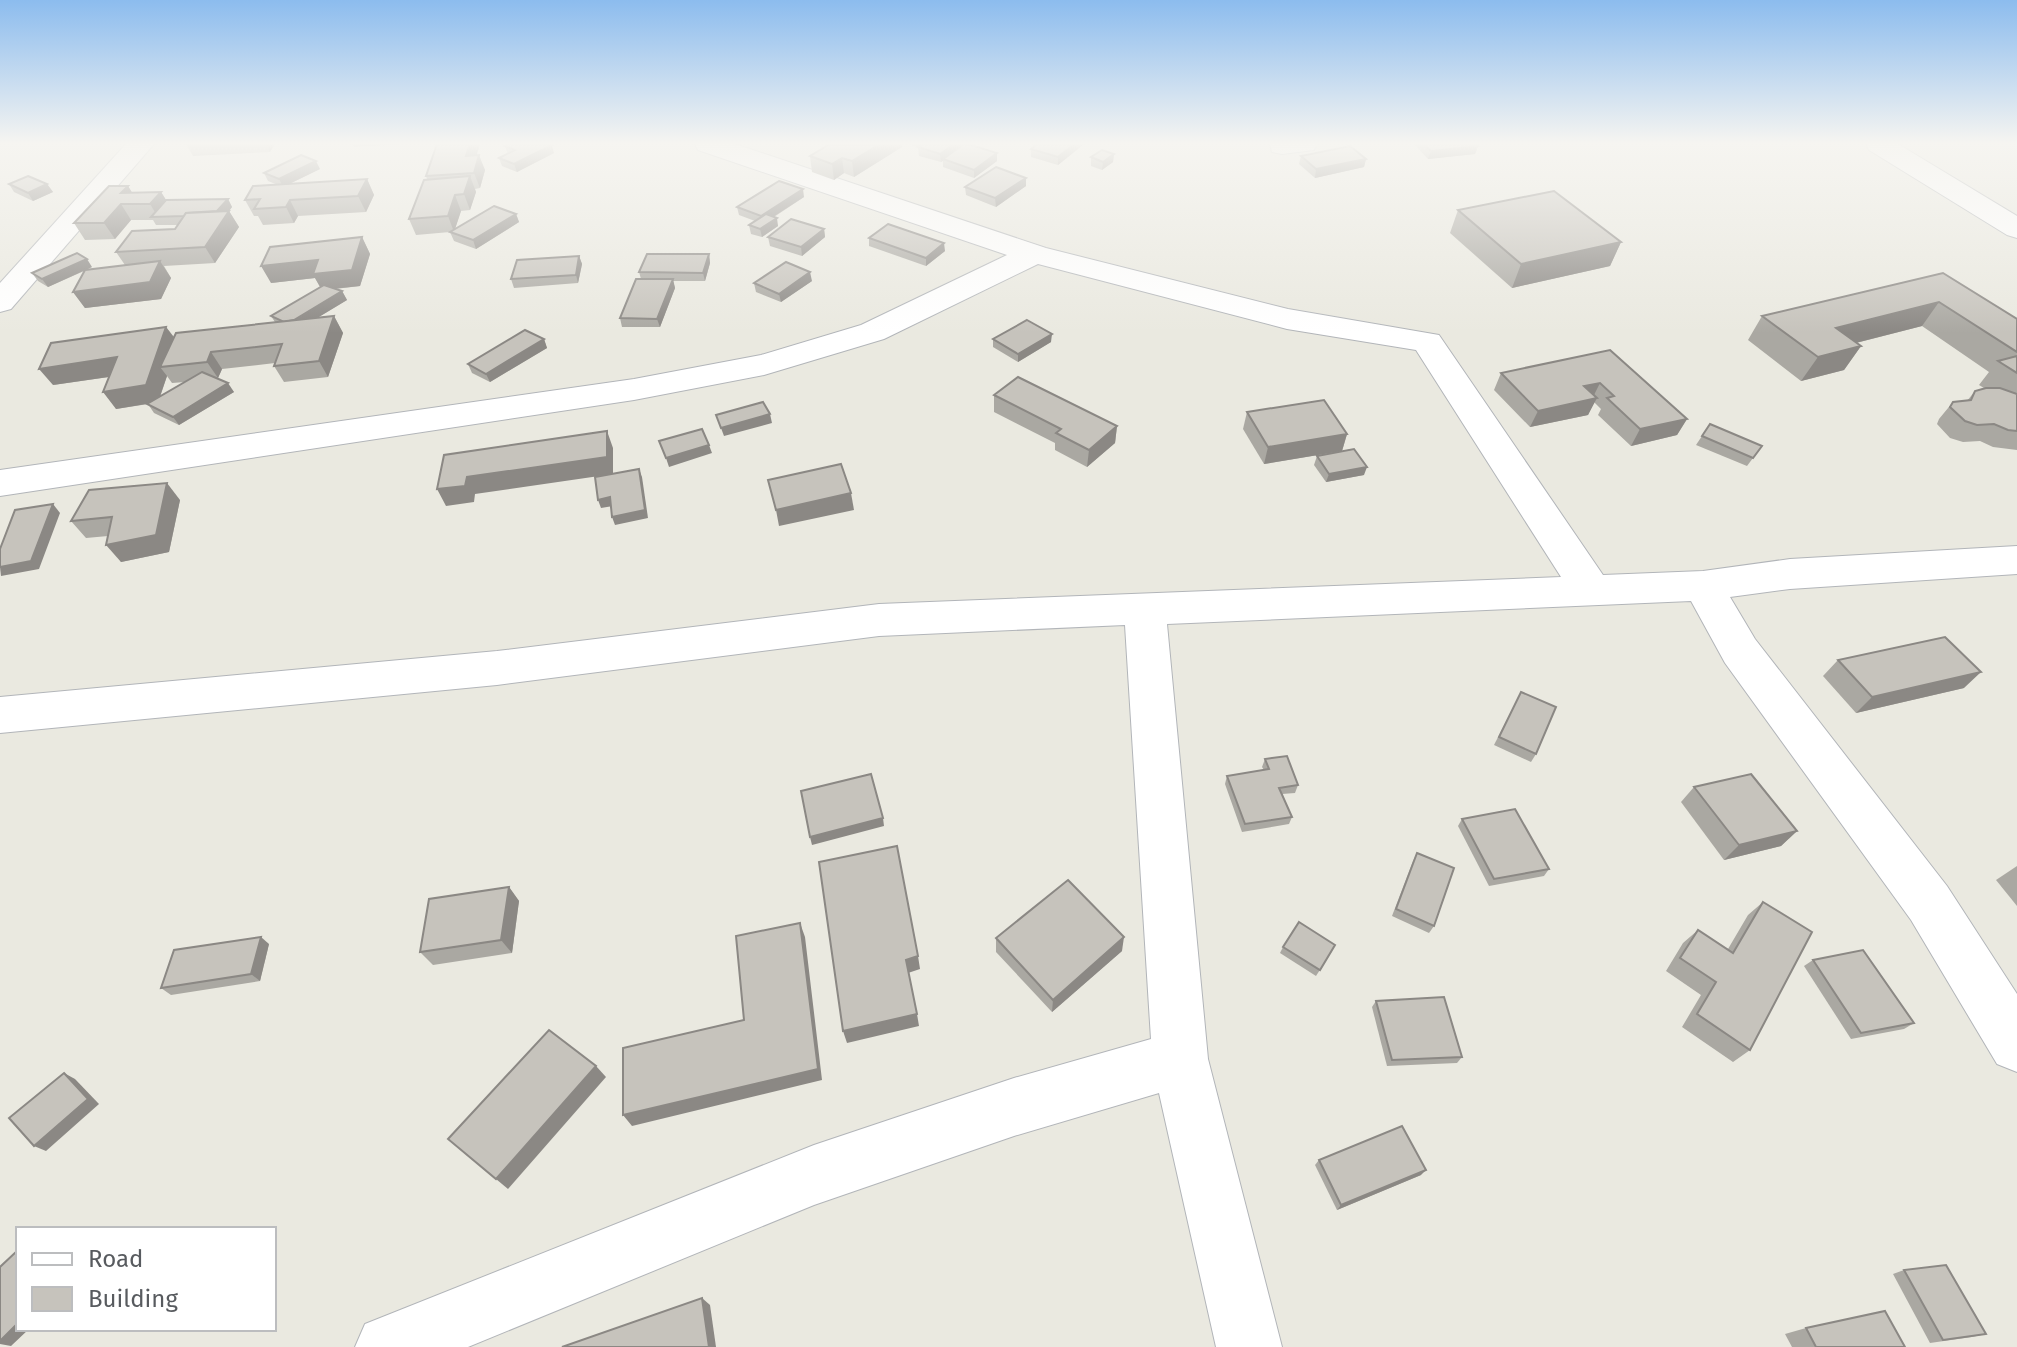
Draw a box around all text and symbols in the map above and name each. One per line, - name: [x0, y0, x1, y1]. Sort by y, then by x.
- legend: [16, 1227, 276, 1331]
- text: Road: [88, 1245, 143, 1273]
- text: Building: [88, 1285, 178, 1313]

